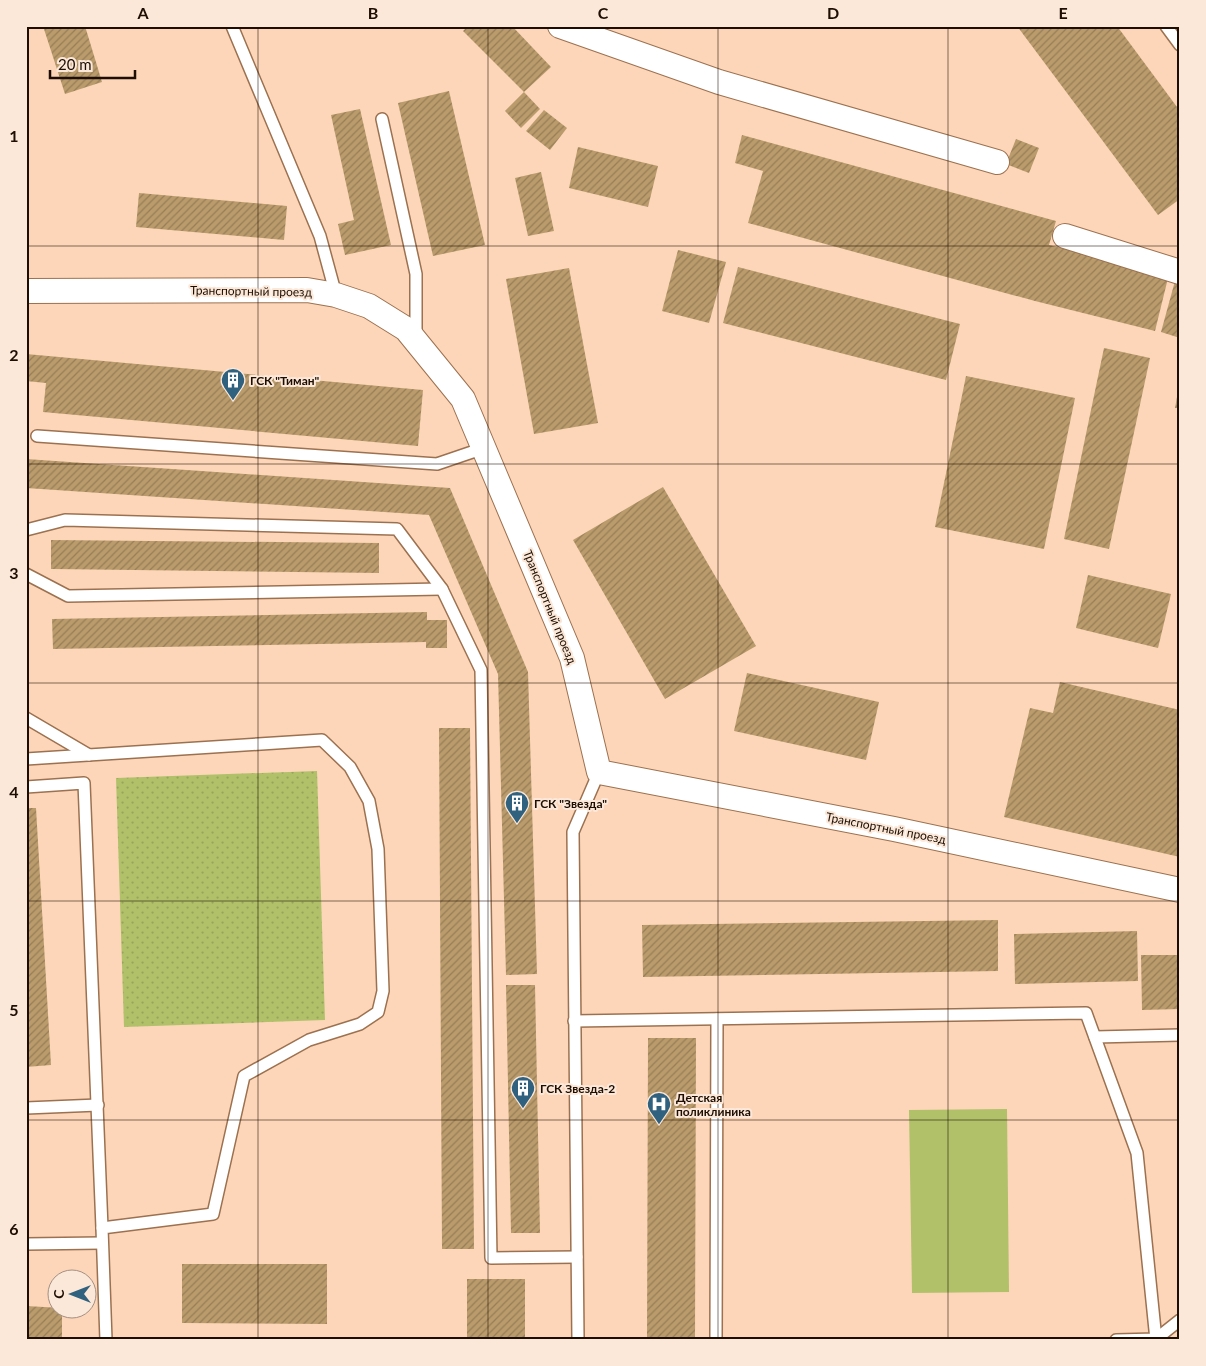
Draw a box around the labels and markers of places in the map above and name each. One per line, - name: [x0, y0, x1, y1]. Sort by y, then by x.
- building icon: ГСК "Тиман": [220, 367, 246, 401]
- place label: ГСК "Тиман": [250, 373, 320, 388]
- building icon: ГСК "Звезда": [504, 790, 530, 824]
- place label: ГСК "Звезда": [534, 796, 607, 811]
- building icon: ГСК Звезда-2: [510, 1075, 536, 1109]
- place label: ГСК Звезда-2: [540, 1081, 615, 1096]
- place label: Детская поликлиника: [676, 1090, 751, 1119]
- hospital icon: Детская поликлиника: [646, 1091, 672, 1125]

